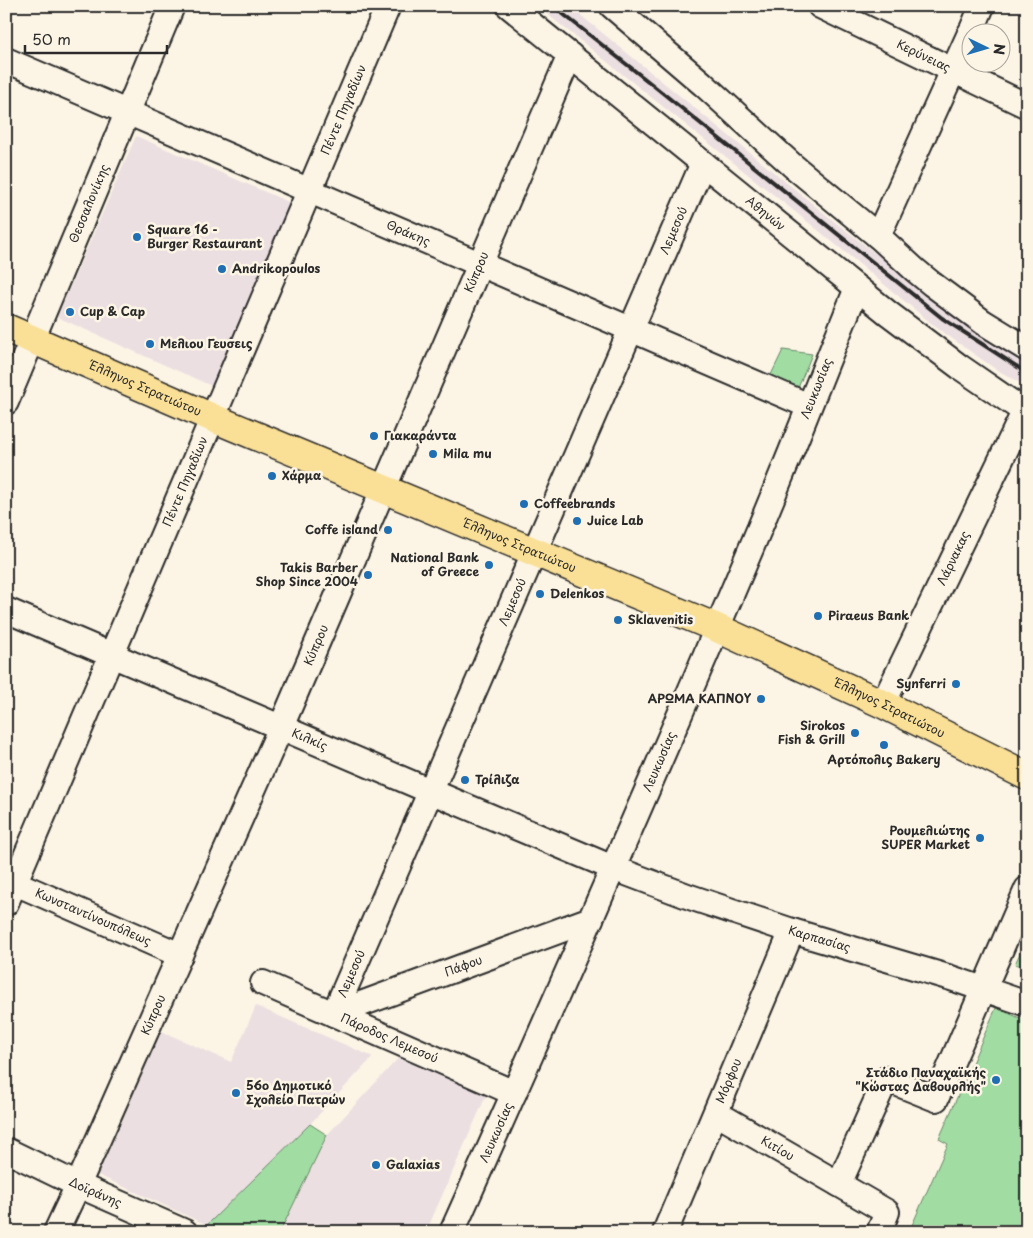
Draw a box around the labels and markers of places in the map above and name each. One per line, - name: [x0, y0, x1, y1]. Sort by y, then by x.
- place label: Square 16 - Burger Restaurant: [147, 220, 262, 252]
- marker: Square 16 - Burger Restaurant: [131, 231, 143, 243]
- place label: Andrikopoulos: [232, 259, 321, 277]
- marker: Andrikopoulos: [216, 263, 228, 275]
- place label: Cup & Cap: [80, 302, 145, 320]
- marker: Cup & Cap: [64, 306, 76, 318]
- place label: Μελιου Γευσεις: [160, 334, 253, 352]
- marker: Μελιου Γευσεις: [144, 338, 156, 350]
- place label: Γιακαράντα: [384, 426, 457, 444]
- marker: Γιακαράντα: [368, 430, 380, 442]
- place label: Mila mu: [443, 444, 492, 462]
- marker: Mila mu: [427, 448, 439, 460]
- place label: Χάρμα: [282, 466, 322, 484]
- marker: Χάρμα: [266, 470, 278, 482]
- place label: Coffeebrands: [534, 494, 616, 512]
- marker: Coffeebrands: [518, 498, 530, 510]
- place label: Juice Lab: [587, 511, 644, 529]
- marker: Juice Lab: [571, 515, 583, 527]
- place label: Coffe island: [305, 520, 378, 538]
- marker: Coffe island: [382, 524, 394, 536]
- place label: National Bank of Greece: [391, 548, 479, 580]
- place label: Takis Barber Shop Since 2004: [256, 558, 359, 590]
- marker: National Bank of Greece: [483, 559, 495, 571]
- marker: Takis Barber Shop Since 2004: [362, 569, 374, 581]
- place label: Delenkos: [550, 584, 605, 602]
- marker: Delenkos: [534, 588, 546, 600]
- place label: Piraeus Bank: [828, 606, 909, 624]
- place label: Sklavenitis: [628, 610, 693, 628]
- marker: Piraeus Bank: [812, 610, 824, 622]
- marker: Sklavenitis: [612, 614, 624, 626]
- place label: Synferri: [896, 674, 947, 692]
- marker: Synferri: [950, 678, 962, 690]
- place label: ΑΡΩΜΑ ΚΑΠΝΟΥ: [648, 689, 752, 707]
- marker: ΑΡΩΜΑ ΚΑΠΝΟΥ: [755, 693, 767, 705]
- place label: Sirokos Fish & Grill: [778, 716, 845, 748]
- marker: Sirokos Fish & Grill: [849, 727, 861, 739]
- marker: Αρτόπολις Bakery: [878, 739, 890, 751]
- place label: Αρτόπολις Bakery: [828, 750, 940, 768]
- place label: Τρίλιζα: [475, 770, 520, 788]
- marker: Τρίλιζα: [459, 774, 471, 786]
- place label: Ρουμελιώτης SUPER Market: [881, 821, 970, 853]
- marker: Ρουμελιώτης SUPER Market: [974, 832, 986, 844]
- place label: Στάδιο Παναχαϊκής "Κώστας Δαβουρλής": [855, 1063, 986, 1095]
- marker: Στάδιο Παναχαϊκής "Κώστας Δαβουρλής": [990, 1074, 1002, 1086]
- place label: 56ο Δημοτικό Σχολείο Πατρών: [246, 1076, 346, 1108]
- marker: 56ο Δημοτικό Σχολείο Πατρών: [230, 1087, 242, 1099]
- place label: Galaxias: [386, 1155, 440, 1173]
- marker: Galaxias: [370, 1159, 382, 1171]

